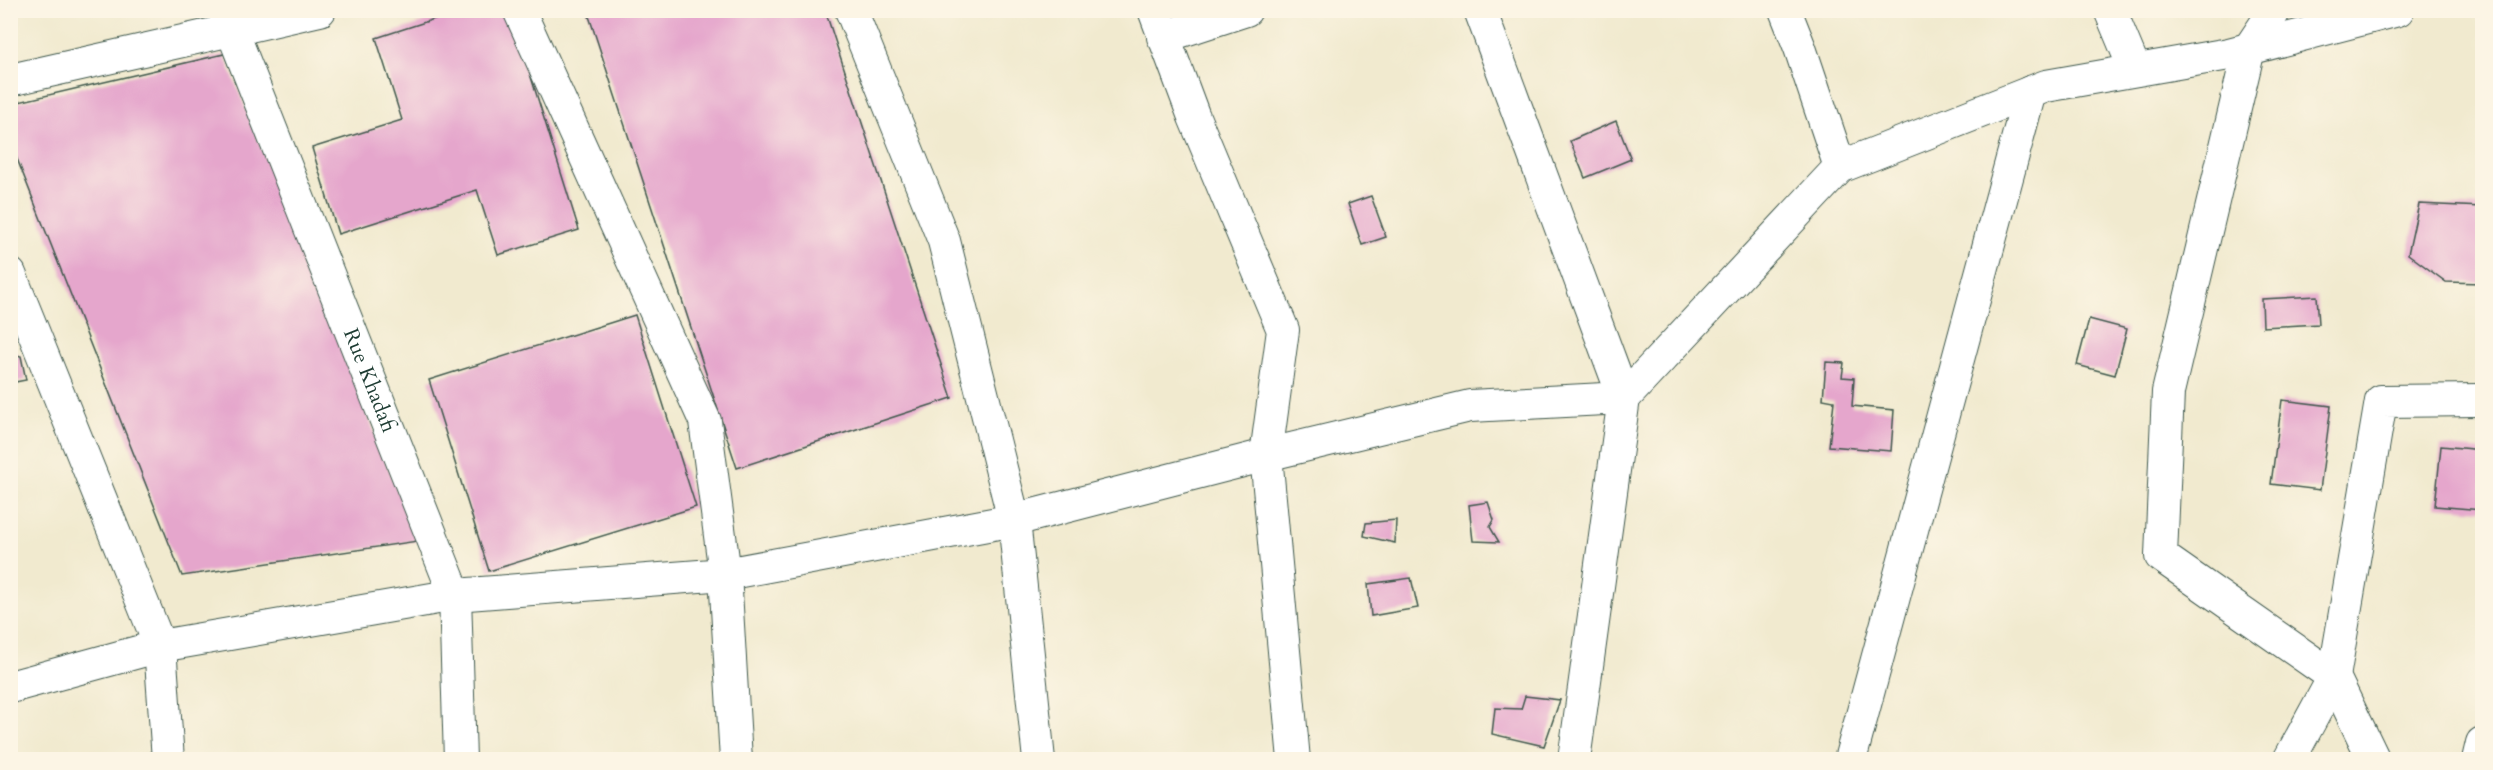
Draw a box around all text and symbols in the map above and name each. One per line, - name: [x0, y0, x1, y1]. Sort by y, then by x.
- street label: Rue Khadafi: [336, 324, 403, 437]

